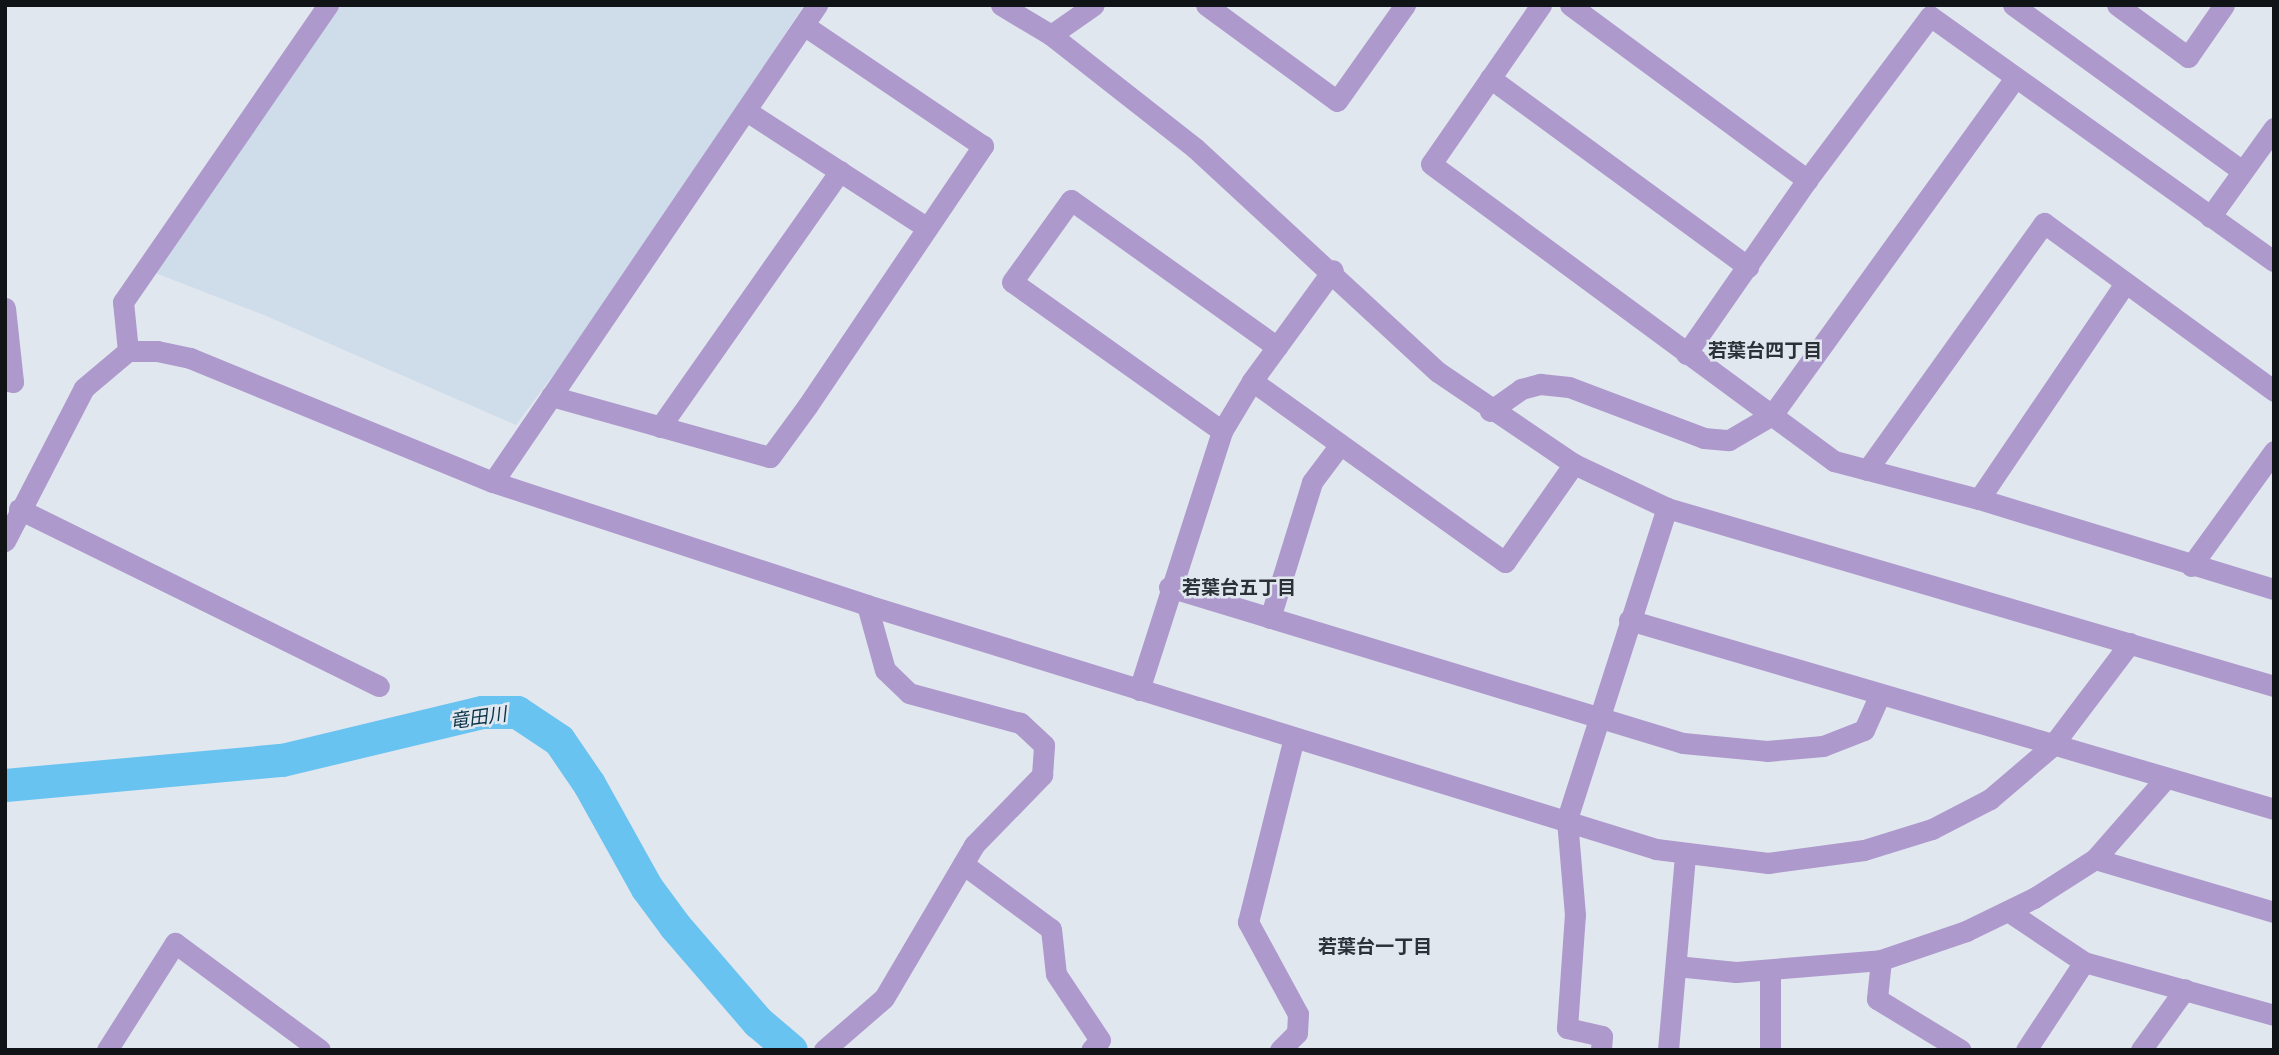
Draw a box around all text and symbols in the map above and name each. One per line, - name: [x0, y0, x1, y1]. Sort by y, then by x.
- district label: 若葉台四丁目: [1708, 339, 1822, 361]
- district label: 若葉台五丁目: [1182, 576, 1296, 598]
- water label: 竜田川: [448, 702, 508, 732]
- district label: 若葉台一丁目: [1318, 935, 1432, 957]

